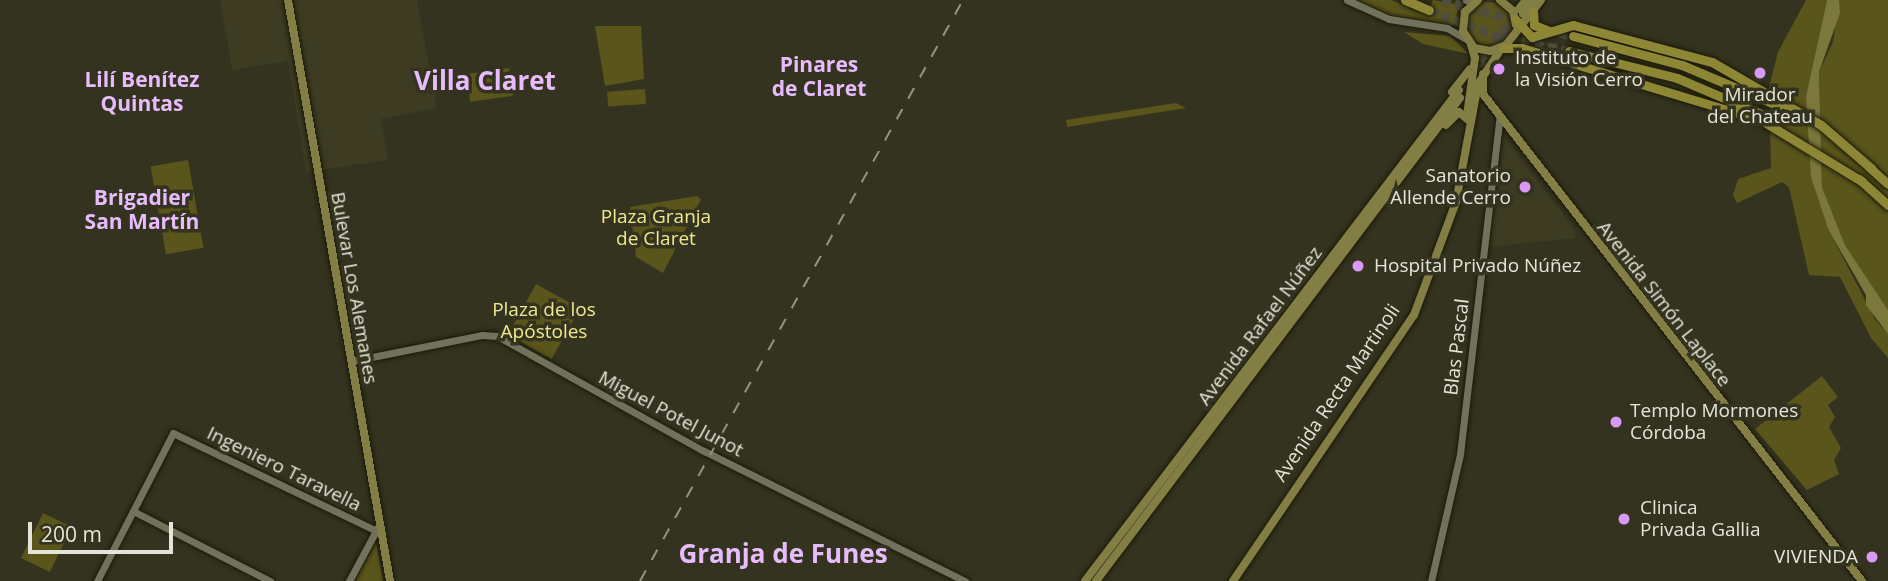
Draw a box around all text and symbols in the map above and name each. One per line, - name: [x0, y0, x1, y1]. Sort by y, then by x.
- place label: Instituto de la Visión Cerro: [1515, 47, 1643, 91]
- district label: Pinares de Claret: [772, 51, 866, 101]
- marker: Instituto de la Visión Cerro: [1489, 59, 1509, 79]
- district label: Villa Claret: [414, 65, 556, 97]
- marker: Mirador del Chateau: [1752, 65, 1768, 81]
- district label: Lilí Benítez Quintas: [84, 66, 200, 116]
- place label: Mirador del Chateau: [1707, 84, 1813, 128]
- place label: Sanatorio Allende Cerro: [1390, 165, 1511, 209]
- marker: Sanatorio Allende Cerro: [1517, 179, 1533, 195]
- district label: Brigadier San Martín: [85, 184, 199, 234]
- street label: Bulevar Los Alemanes: [326, 190, 382, 386]
- park label: Plaza Granja de Claret: [601, 206, 711, 250]
- street label: Avenida Simón Laplace: [1592, 217, 1736, 391]
- street label: Avenida Rafael Núñez: [1193, 242, 1327, 410]
- place label: Hospital Privado Núñez: [1374, 255, 1581, 277]
- marker: Hospital Privado Núñez: [1348, 256, 1368, 276]
- street label: Blas Pascal: [1440, 297, 1474, 397]
- park label: Plaza de los Apóstoles: [492, 299, 596, 343]
- street label: Avenida Recta Martinoli: [1269, 300, 1405, 486]
- street label: Miguel Potel Junot: [595, 366, 747, 462]
- place label: Templo Mormones Córdoba: [1630, 400, 1798, 444]
- marker: Templo Mormones Córdoba: [1608, 414, 1624, 430]
- street label: Ingeniero Taravella: [203, 422, 365, 516]
- place label: Clinica Privada Gallia: [1640, 497, 1760, 541]
- scale bar: [32, 508, 177, 552]
- marker: Clinica Privada Gallia: [1614, 509, 1634, 529]
- text: 200 m: [41, 520, 102, 548]
- district label: Granja de Funes: [678, 538, 888, 570]
- place label: VIVIENDA: [1774, 546, 1858, 568]
- marker: VIVIENDA: [1864, 549, 1880, 565]

